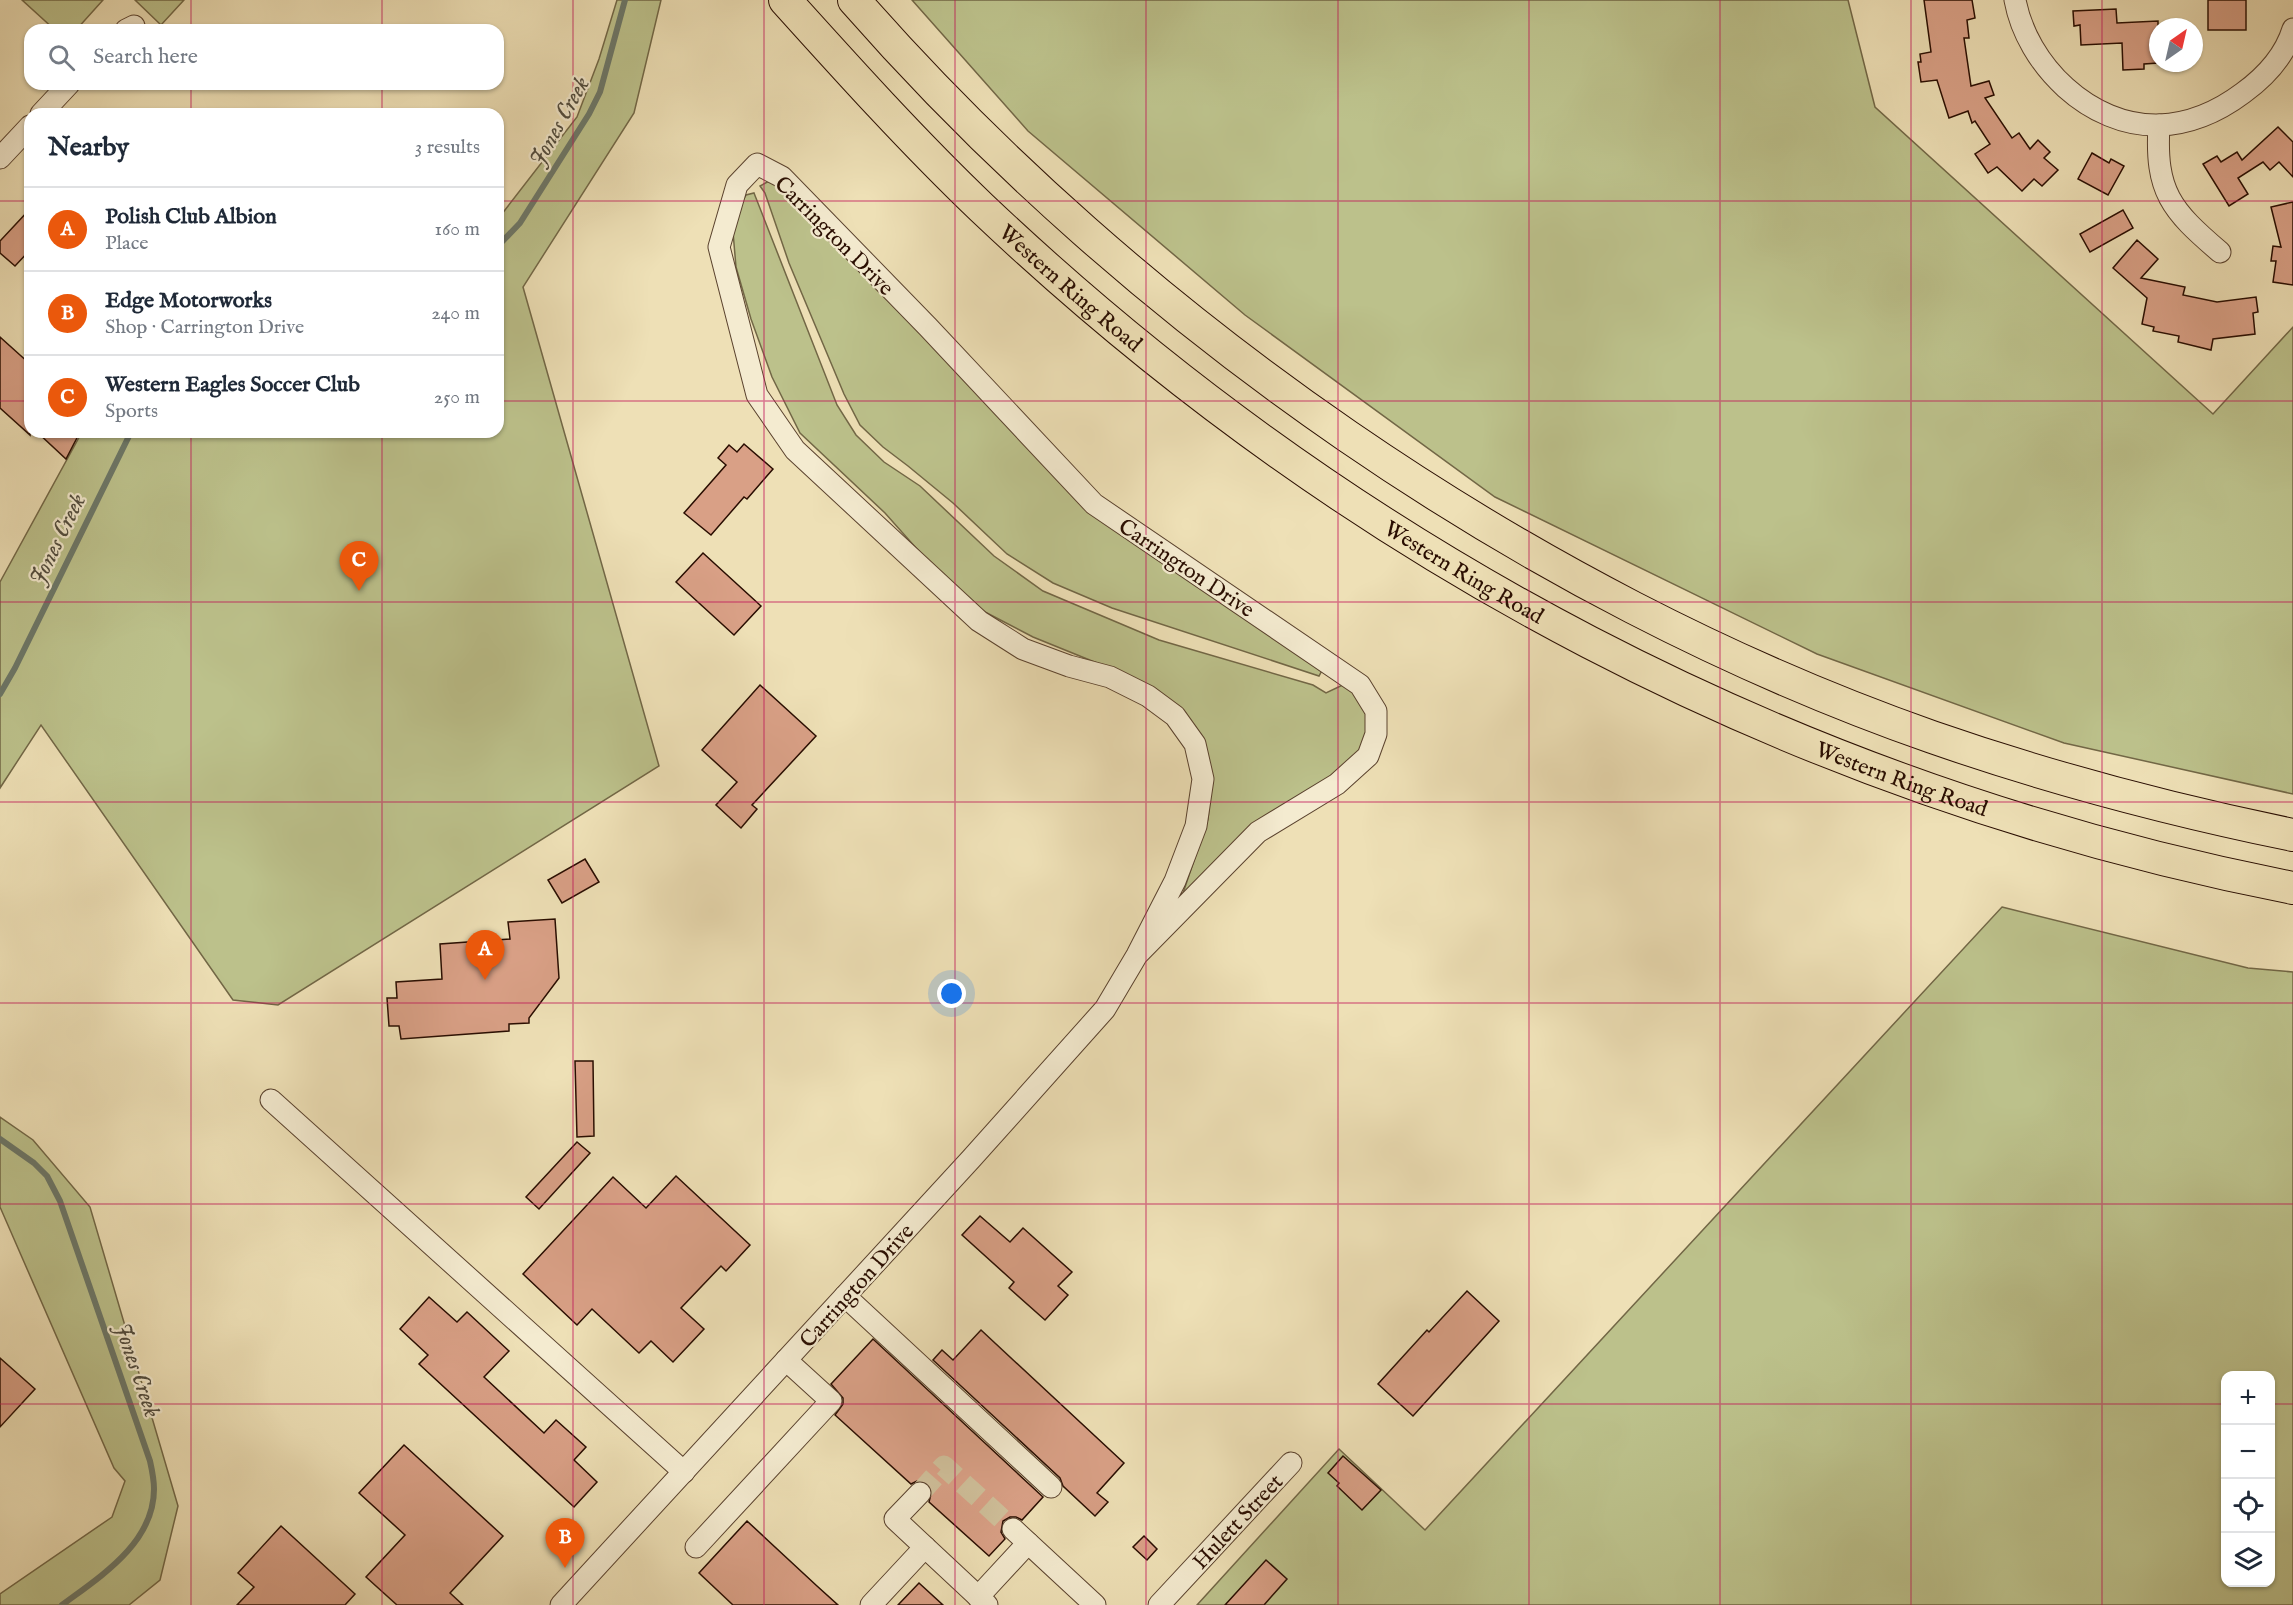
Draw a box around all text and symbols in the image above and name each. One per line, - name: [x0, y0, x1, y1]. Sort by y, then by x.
- north arrow: [2149, 18, 2203, 72]
- search box: [24, 24, 504, 90]
- icon: search: [45, 41, 78, 74]
- text: Search here: [93, 43, 198, 71]
- water label: Jones Creek: [523, 71, 598, 172]
- text: Nearby: [48, 131, 129, 164]
- text: 3 results: [415, 135, 480, 160]
- street label: Carrington Drive: [768, 171, 899, 302]
- text: Polish Club Albion: [105, 203, 277, 231]
- text: A: [61, 217, 74, 242]
- text: 160 m: [434, 217, 480, 242]
- street label: Western Ring Road: [992, 219, 1147, 359]
- text: Place: [105, 231, 148, 256]
- text: Edge Motorworks: [105, 287, 272, 315]
- text: B: [61, 301, 74, 326]
- text: 240 m: [431, 301, 480, 326]
- text: Shop · Carrington Drive: [105, 315, 304, 340]
- text: Western Eagles Soccer Club: [105, 371, 360, 399]
- text: C: [60, 385, 75, 410]
- text: 250 m: [434, 385, 480, 410]
- text: Sports: [105, 399, 158, 424]
- water label: Jones Creek: [23, 489, 94, 590]
- street label: Carrington Drive: [1113, 513, 1259, 624]
- street label: Western Ring Road: [1378, 515, 1548, 631]
- pin: C: [340, 542, 378, 591]
- street label: Western Ring Road: [1811, 736, 1991, 824]
- pin: A: [466, 930, 504, 980]
- your location: [937, 979, 966, 1008]
- street label: Carrington Drive: [794, 1218, 921, 1354]
- water label: Jones Creek: [106, 1319, 167, 1422]
- map controls: [2221, 1371, 2275, 1587]
- button: +: [2221, 1371, 2275, 1425]
- button: −: [2221, 1425, 2275, 1479]
- street label: Hulett Street: [1187, 1468, 1290, 1576]
- button: locate: [2221, 1479, 2275, 1533]
- pin: B: [546, 1518, 584, 1568]
- button: layers: [2221, 1533, 2275, 1587]

